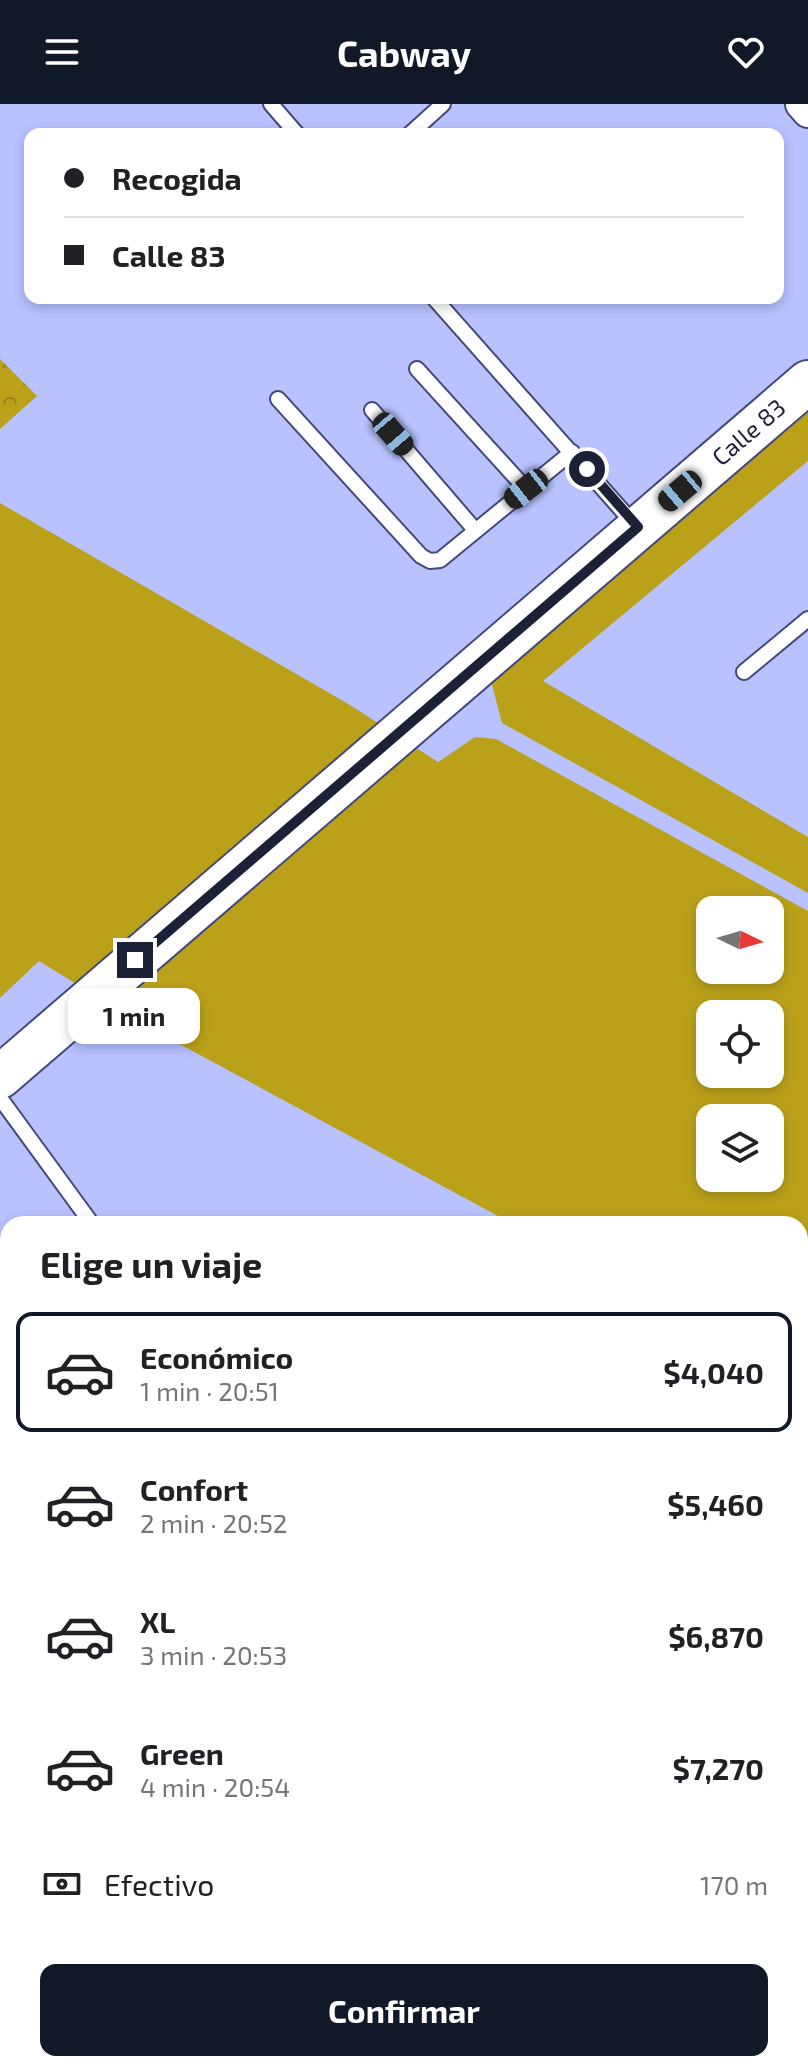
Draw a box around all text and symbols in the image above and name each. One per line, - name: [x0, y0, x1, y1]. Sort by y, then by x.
- icon: menu: [40, 30, 84, 74]
- icon: heart: [724, 30, 768, 74]
- text: Cabway: [337, 31, 471, 74]
- text: Recogida: [112, 160, 242, 196]
- text: Calle 83: [112, 237, 226, 273]
- street label: Calle 83: [705, 392, 791, 471]
- car: [368, 408, 418, 460]
- route start: [569, 451, 605, 487]
- car: [500, 465, 552, 513]
- car: [654, 466, 706, 516]
- north arrow: [696, 896, 784, 984]
- map controls: [696, 896, 784, 1192]
- route end: [117, 942, 153, 978]
- callout: 1 min: [69, 988, 201, 1044]
- text: 1 min: [103, 1000, 165, 1031]
- button: locate: [696, 1000, 784, 1088]
- button: layers: [696, 1104, 784, 1192]
- text: Elige un viaje: [40, 1242, 262, 1285]
- icon: car: [44, 1336, 116, 1408]
- text: Económico: [140, 1339, 293, 1375]
- text: $4,040: [663, 1354, 764, 1390]
- text: 1 min · 20:51: [140, 1375, 279, 1406]
- icon: car: [44, 1468, 116, 1540]
- text: Confort: [140, 1471, 248, 1507]
- text: $5,460: [667, 1486, 764, 1522]
- text: 2 min · 20:52: [140, 1507, 287, 1538]
- icon: car: [44, 1600, 116, 1672]
- text: XL: [140, 1603, 175, 1639]
- text: $6,870: [668, 1618, 764, 1654]
- text: 3 min · 20:53: [140, 1639, 287, 1670]
- icon: car: [44, 1732, 116, 1804]
- text: Green: [140, 1735, 224, 1771]
- text: $7,270: [673, 1750, 764, 1786]
- text: 4 min · 20:54: [140, 1771, 290, 1802]
- icon: cash: [40, 1862, 84, 1906]
- text: Efectivo: [104, 1866, 214, 1902]
- text: 170 m: [700, 1869, 768, 1900]
- button: Confirmar: [40, 1964, 768, 2056]

